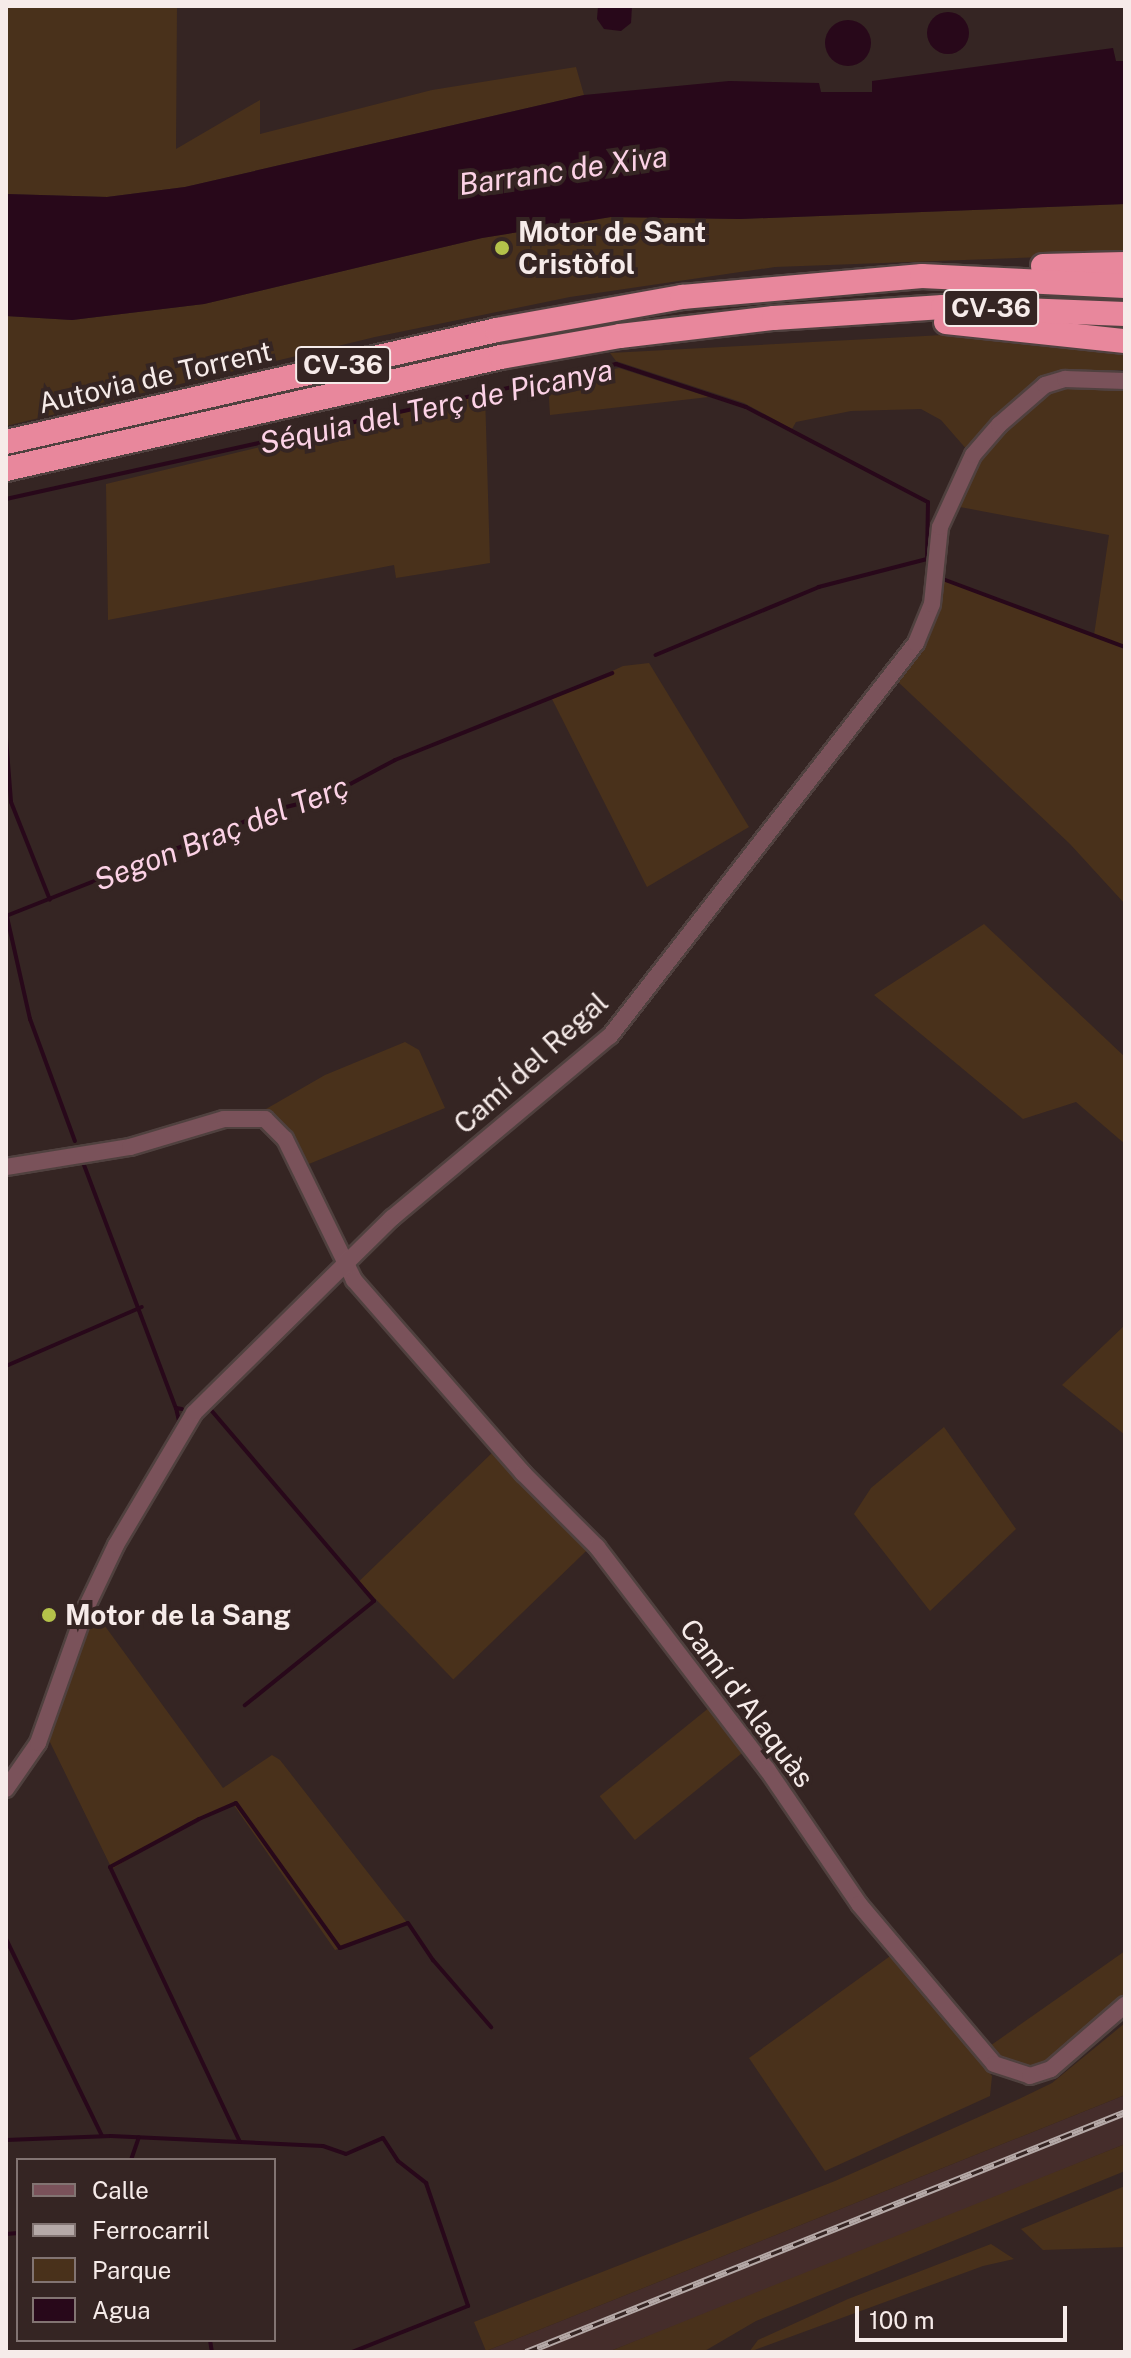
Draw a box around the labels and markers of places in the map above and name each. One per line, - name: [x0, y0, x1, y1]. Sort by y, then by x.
- place label: Motor de Sant Cristòfol: [518, 215, 706, 281]
- marker: Motor de Sant Cristòfol: [493, 239, 511, 257]
- place label: Motor de la Sang: [65, 1598, 291, 1632]
- marker: Motor de la Sang: [40, 1606, 58, 1624]

